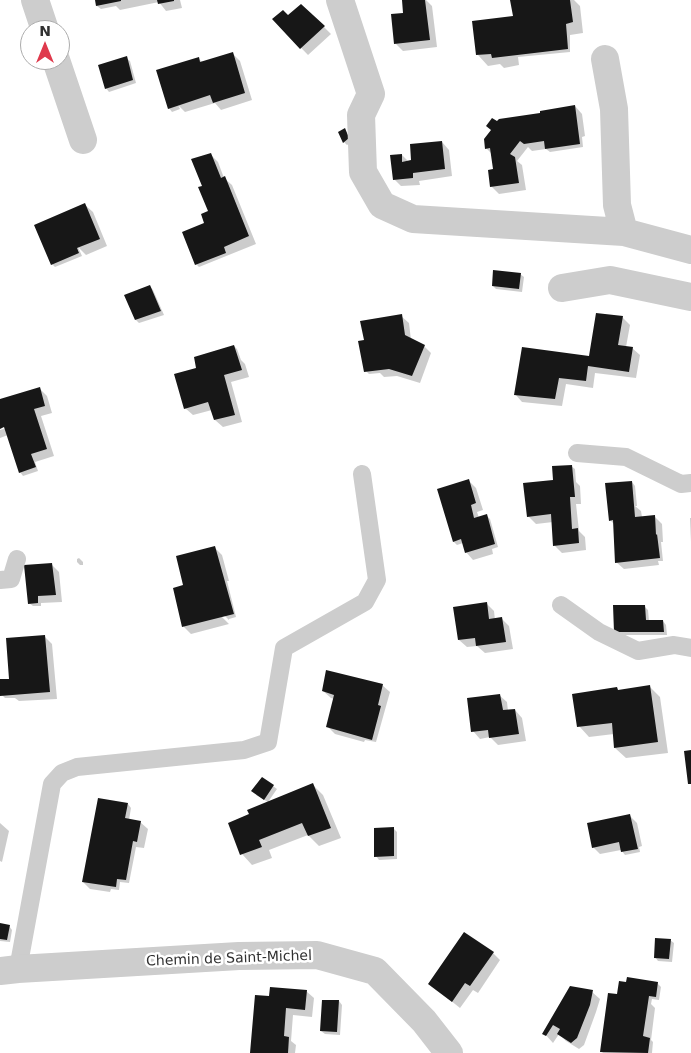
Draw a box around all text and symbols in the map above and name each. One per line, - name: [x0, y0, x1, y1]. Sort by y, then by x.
- north arrow: [20, 20, 70, 70]
- text: N: [39, 23, 51, 39]
- street label: Chemin de Saint-Michel: [146, 948, 312, 970]

